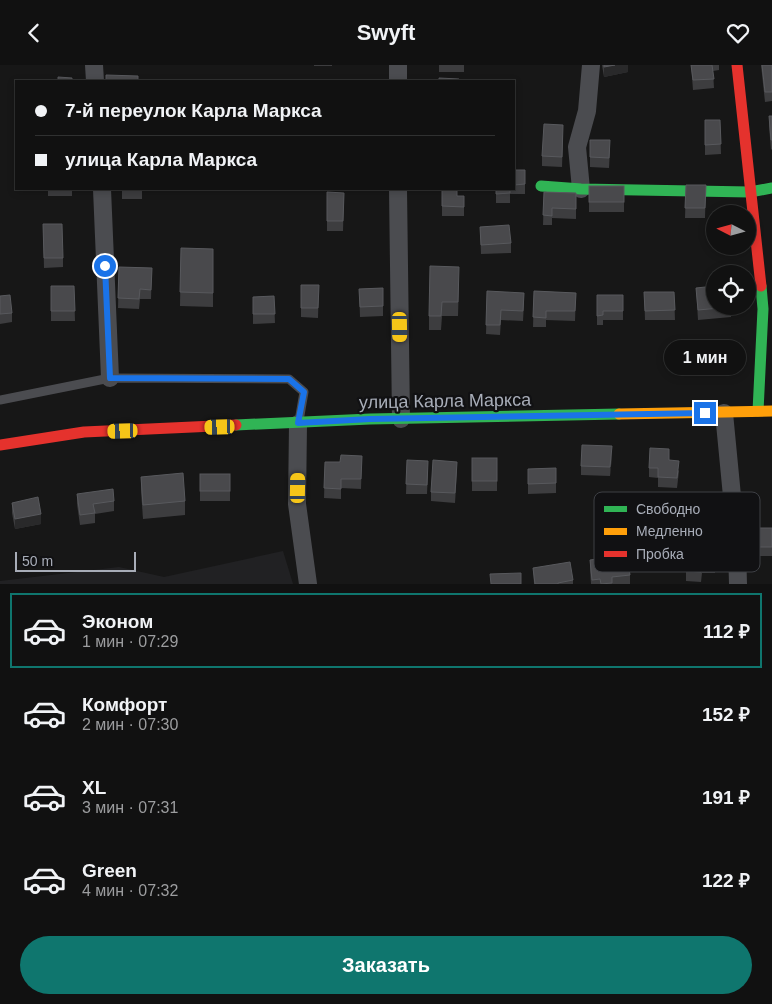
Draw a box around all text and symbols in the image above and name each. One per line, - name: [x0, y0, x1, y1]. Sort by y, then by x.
- icon: back: [20, 19, 48, 47]
- icon: heart: [724, 19, 752, 47]
- text: Swyft: [357, 20, 415, 45]
- text: 7-й переулок Карла Маркса: [65, 100, 322, 121]
- text: улица Карла Маркса: [65, 149, 257, 170]
- north arrow: [706, 205, 756, 255]
- map controls: [706, 205, 756, 315]
- route start: [94, 255, 116, 277]
- button: locate: [706, 265, 756, 315]
- car: [392, 312, 407, 342]
- callout: 1 мин: [664, 341, 746, 375]
- text: 1 мин: [683, 349, 727, 366]
- street label: улица Карла Маркса: [359, 389, 532, 413]
- route end: [694, 402, 716, 424]
- car: [204, 419, 235, 435]
- car: [107, 423, 138, 439]
- car: [290, 473, 305, 503]
- legend: [594, 492, 760, 572]
- text: Свободно: [636, 501, 701, 517]
- text: Медленно: [636, 523, 703, 539]
- text: Пробка: [636, 546, 684, 562]
- scale bar: [15, 549, 136, 572]
- text: 50 m: [22, 553, 53, 569]
- icon: car: [22, 608, 67, 653]
- text: Эконом: [82, 611, 153, 632]
- text: 112 ₽: [703, 621, 750, 642]
- text: 1 мин · 07:29: [82, 633, 178, 650]
- icon: car: [22, 691, 67, 736]
- text: Комфорт: [82, 694, 167, 715]
- text: 152 ₽: [702, 704, 750, 725]
- text: 2 мин · 07:30: [82, 716, 178, 733]
- icon: car: [22, 774, 67, 819]
- text: XL: [82, 777, 106, 798]
- text: 191 ₽: [702, 787, 750, 808]
- text: 3 мин · 07:31: [82, 799, 178, 816]
- icon: car: [22, 857, 67, 902]
- text: Green: [82, 860, 137, 881]
- text: 122 ₽: [702, 870, 750, 891]
- text: 4 мин · 07:32: [82, 882, 178, 899]
- button: Заказать: [20, 936, 752, 994]

